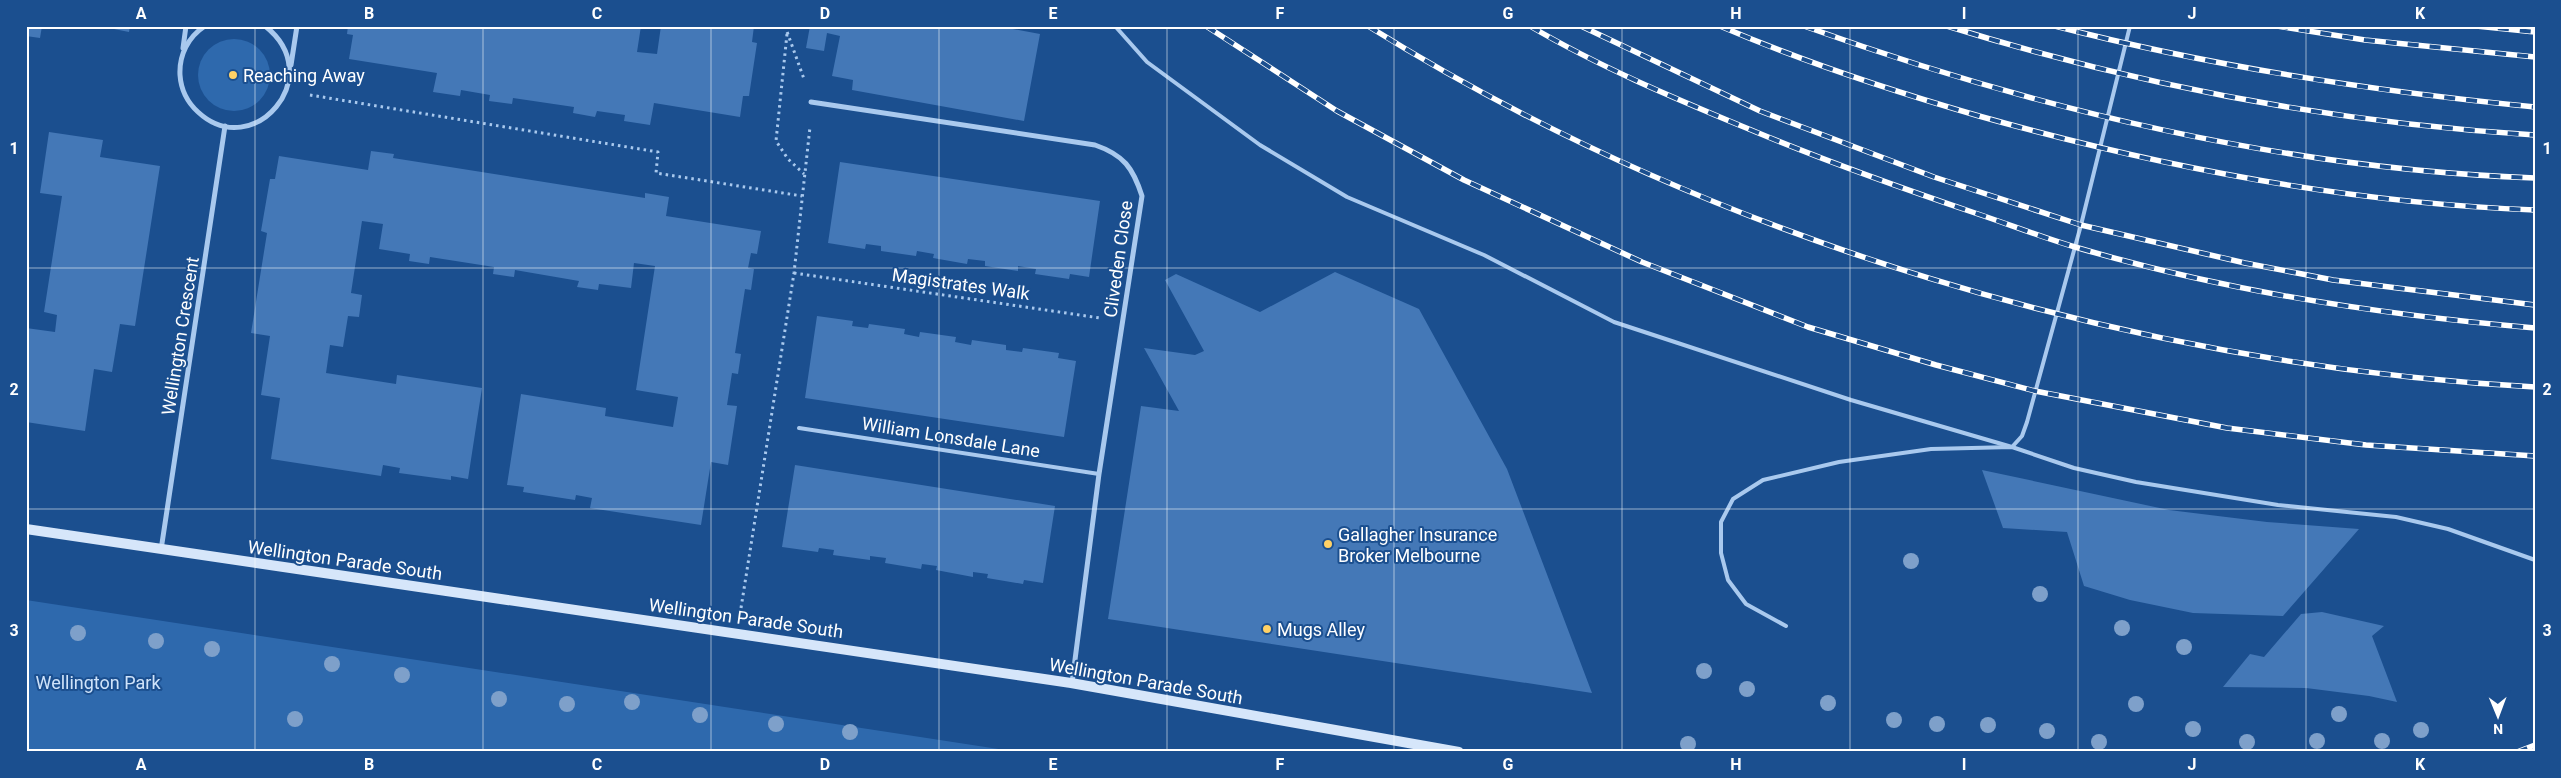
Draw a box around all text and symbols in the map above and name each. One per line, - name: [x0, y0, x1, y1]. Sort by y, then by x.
- text: A: [136, 4, 147, 23]
- text: B: [364, 4, 374, 23]
- text: C: [592, 4, 602, 23]
- text: D: [820, 4, 830, 23]
- text: E: [1049, 4, 1058, 23]
- text: F: [1276, 4, 1285, 23]
- text: G: [1503, 4, 1514, 23]
- text: H: [1730, 4, 1742, 23]
- text: I: [1962, 4, 1966, 23]
- text: J: [2188, 4, 2196, 23]
- text: K: [2415, 4, 2426, 23]
- place label: Reaching Away: [243, 65, 365, 86]
- marker: Reaching Away: [227, 69, 239, 81]
- text: 1: [9, 139, 19, 158]
- text: 1: [2542, 139, 2552, 158]
- street label: Cliveden Close: [1099, 199, 1137, 319]
- street label: Wellington Crescent: [157, 255, 203, 417]
- street label: Magistrates Walk: [891, 264, 1032, 304]
- text: 2: [9, 380, 19, 399]
- text: 2: [2542, 380, 2552, 399]
- street label: William Lonsdale Lane: [860, 413, 1042, 461]
- place label: Gallagher Insurance Broker Melbourne: [1338, 524, 1497, 566]
- street label: Wellington Parade South: [246, 536, 444, 584]
- marker: Gallagher Insurance Broker Melbourne: [1322, 538, 1334, 550]
- street label: Wellington Parade South: [647, 594, 845, 642]
- place label: Mugs Alley: [1277, 619, 1365, 640]
- text: 3: [9, 621, 19, 640]
- text: 3: [2542, 621, 2552, 640]
- marker: Mugs Alley: [1261, 623, 1273, 635]
- street label: Wellington Parade South: [1048, 654, 1244, 708]
- park label: Wellington Park: [35, 672, 161, 693]
- north arrow: [2474, 690, 2524, 740]
- text: N: [2493, 721, 2503, 737]
- text: A: [136, 755, 147, 774]
- text: B: [364, 755, 374, 774]
- text: C: [592, 755, 602, 774]
- text: D: [820, 755, 830, 774]
- text: E: [1049, 755, 1058, 774]
- text: F: [1276, 755, 1285, 774]
- text: G: [1503, 755, 1514, 774]
- text: H: [1730, 755, 1742, 774]
- text: I: [1962, 755, 1966, 774]
- text: J: [2188, 755, 2196, 774]
- text: K: [2415, 755, 2426, 774]

